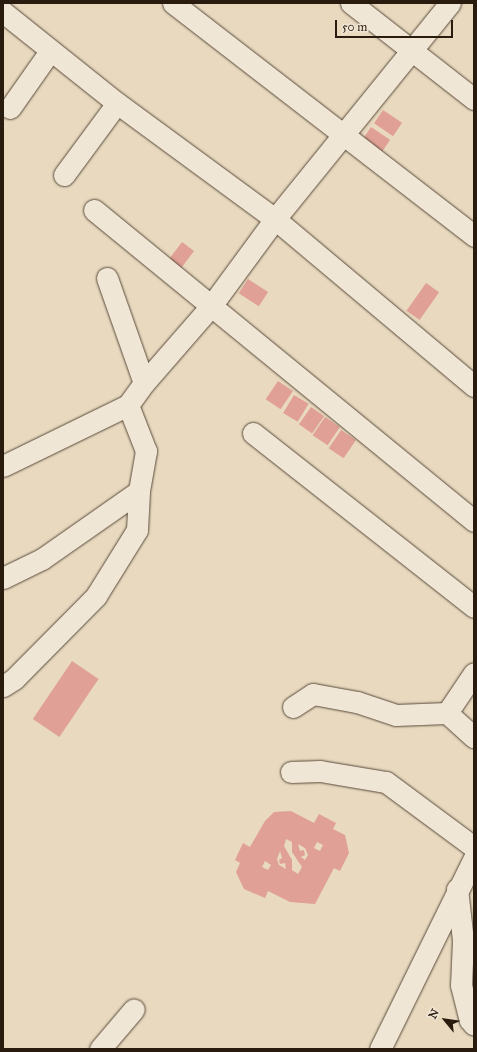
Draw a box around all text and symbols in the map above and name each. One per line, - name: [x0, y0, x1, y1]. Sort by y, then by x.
- scale bar: [337, 12, 455, 38]
- text: 50 m: [342, 20, 367, 34]
- north arrow: [425, 1000, 465, 1040]
- text: N: [426, 1007, 442, 1021]

